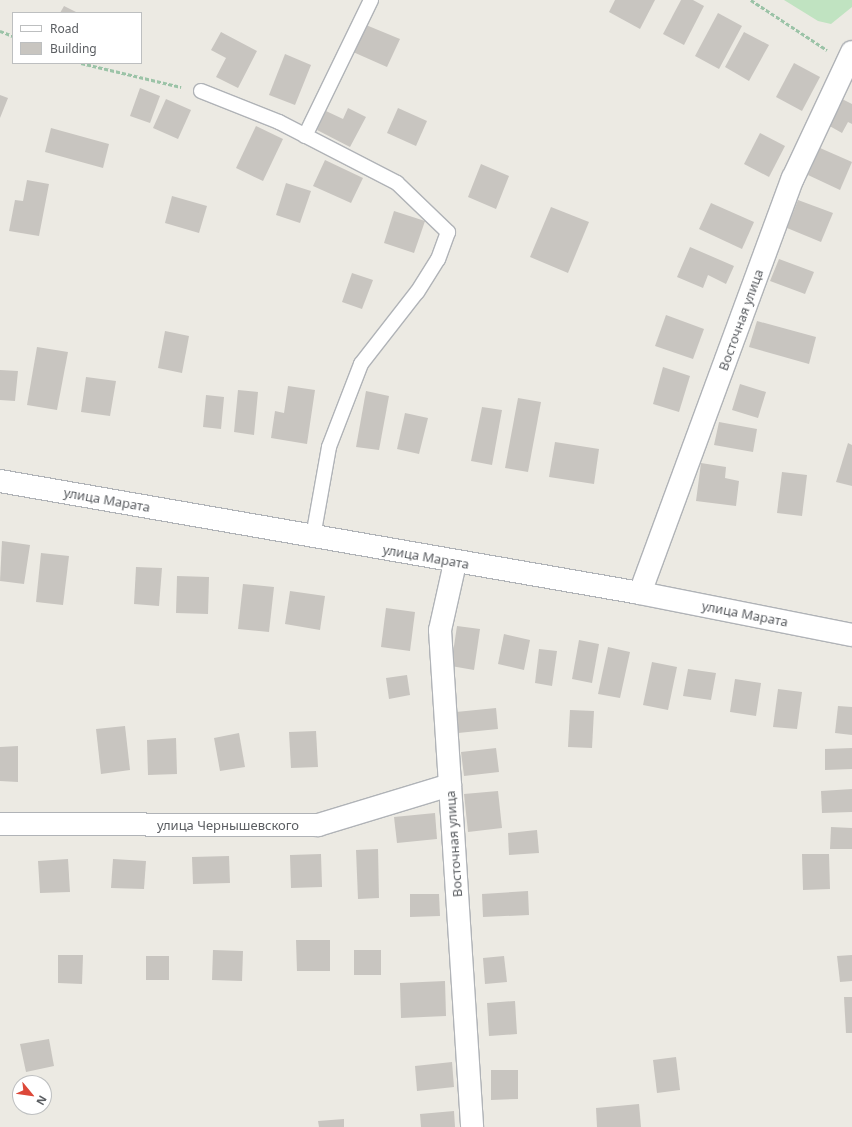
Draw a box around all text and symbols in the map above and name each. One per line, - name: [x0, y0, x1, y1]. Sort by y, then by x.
- legend: [12, 12, 142, 64]
- text: Road: [50, 20, 79, 37]
- text: Building: [50, 40, 97, 57]
- street label: Восточная улица: [715, 267, 767, 373]
- street label: улица Марата: [63, 485, 151, 515]
- street label: улица Марата: [382, 542, 470, 572]
- street label: улица Марата: [701, 598, 789, 630]
- street label: Восточная улица: [442, 790, 466, 898]
- street label: улица Чернышевского: [157, 817, 299, 833]
- north arrow: [12, 1075, 52, 1115]
- text: N: [33, 1093, 51, 1108]

